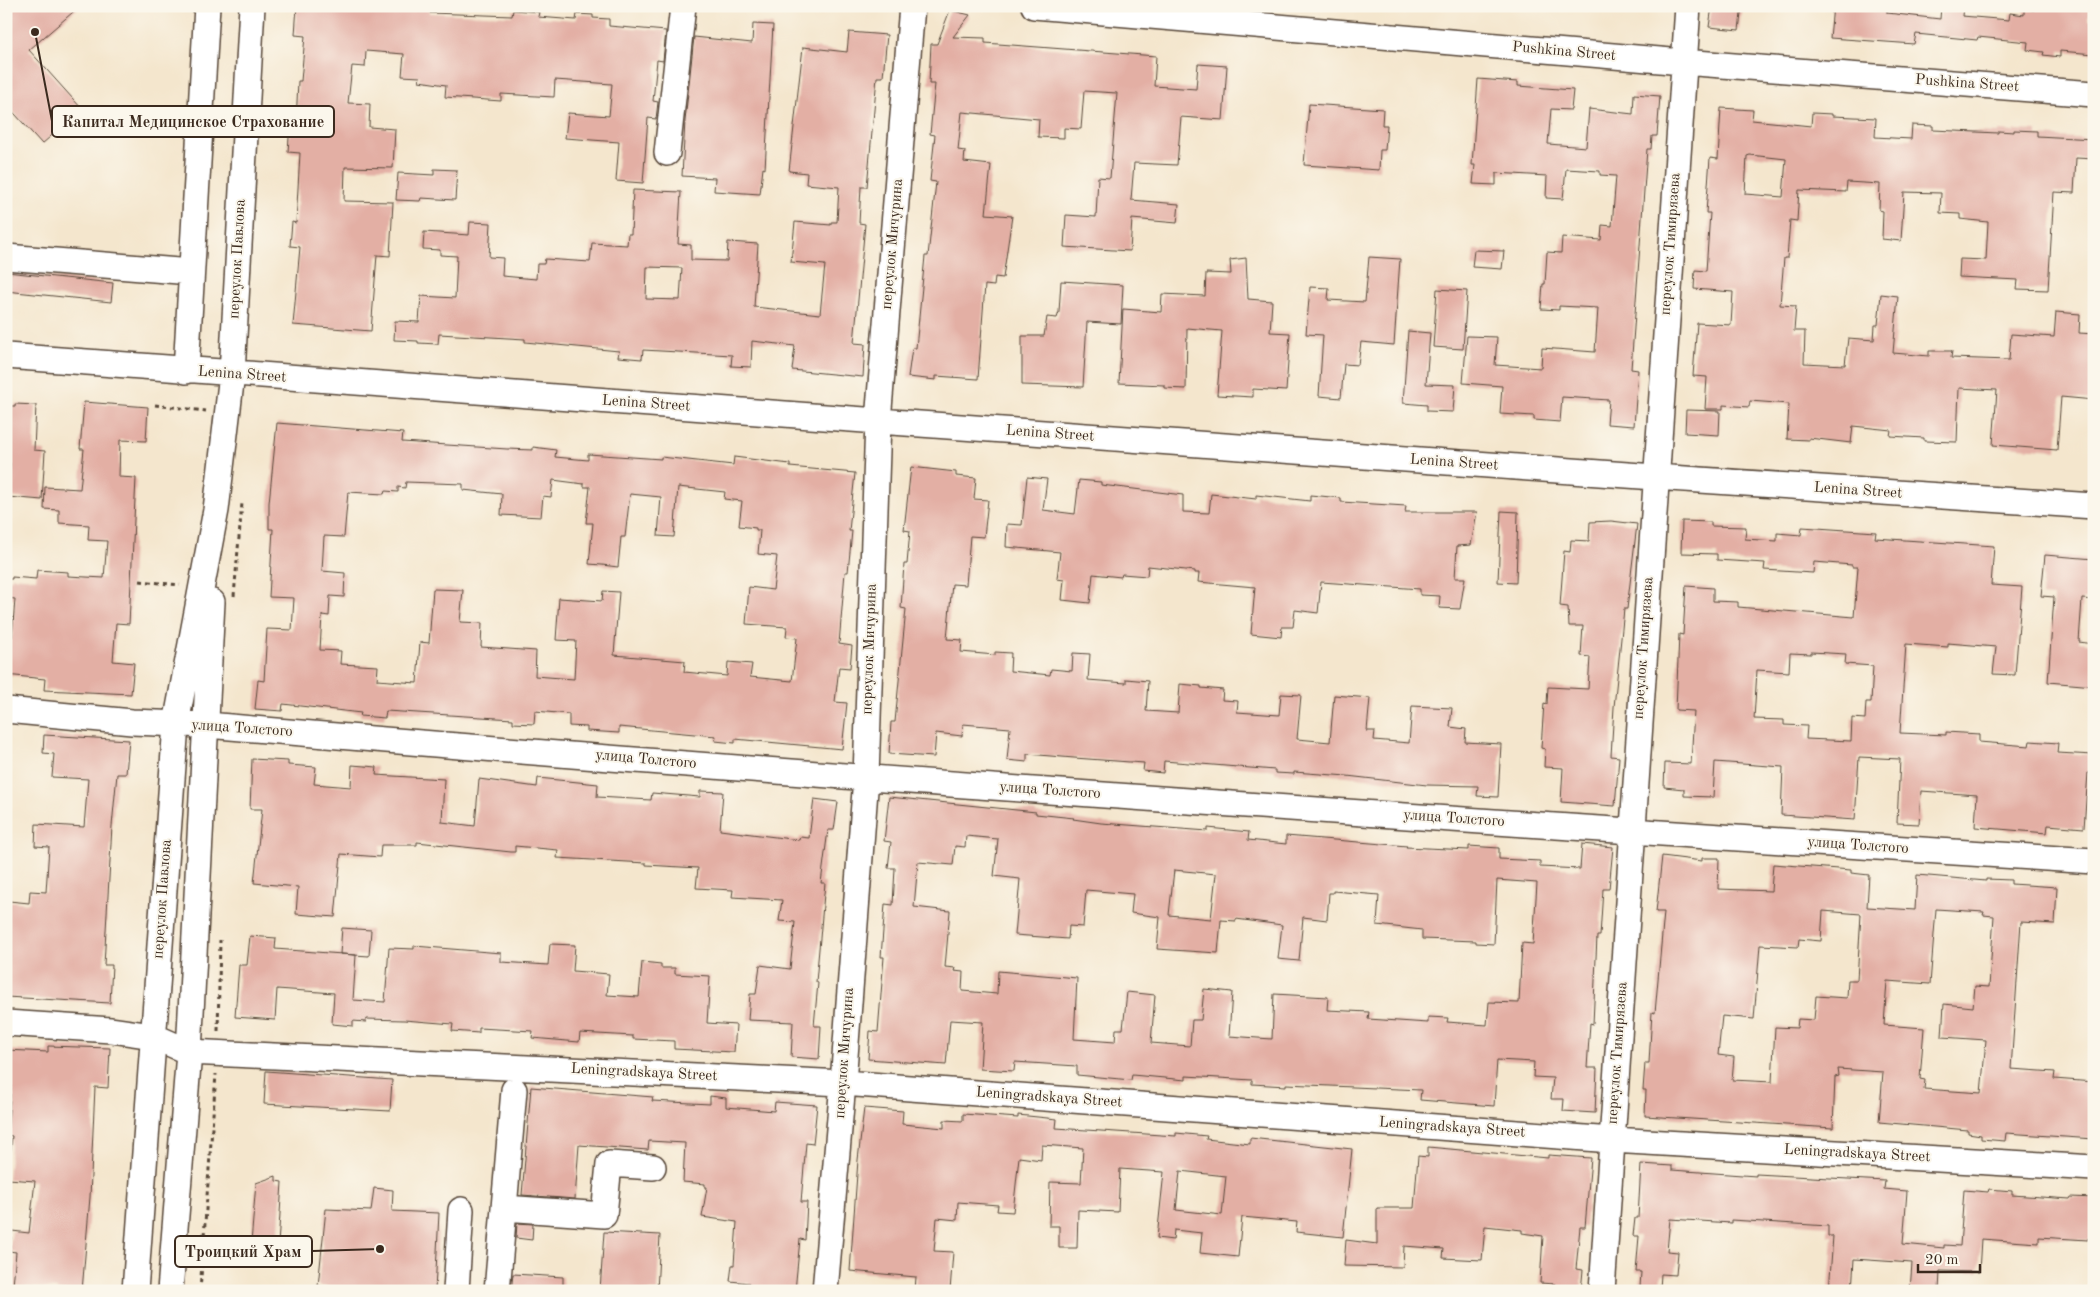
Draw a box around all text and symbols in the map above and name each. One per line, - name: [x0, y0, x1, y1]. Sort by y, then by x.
- street label: Pushkina Street: [1511, 40, 1617, 64]
- street label: Pushkina Street: [1915, 73, 2019, 95]
- callout: Капитал Медицинское Страхование: [52, 106, 334, 137]
- text: Капитал Медицинское Страхование: [62, 115, 324, 131]
- street label: переулок Тимирязева: [1659, 172, 1684, 316]
- street label: переулок Мичурина: [880, 177, 906, 310]
- street label: переулок Павлова: [227, 198, 249, 319]
- street label: Lenina Street: [197, 364, 287, 386]
- street label: Lenina Street: [601, 393, 691, 415]
- street label: Lenina Street: [1005, 423, 1095, 445]
- street label: Lenina Street: [1409, 452, 1499, 474]
- street label: Lenina Street: [1813, 480, 1903, 502]
- street label: переулок Тимирязева: [1632, 576, 1657, 720]
- street label: переулок Мичурина: [860, 583, 880, 715]
- street label: улица Толстого: [191, 718, 293, 740]
- street label: улица Толстого: [595, 748, 697, 772]
- street label: улица Толстого: [999, 780, 1101, 802]
- street label: улица Толстого: [1403, 808, 1505, 830]
- street label: улица Толстого: [1807, 835, 1909, 857]
- street label: переулок Павлова: [151, 838, 175, 959]
- street label: переулок Тимирязева: [1606, 981, 1631, 1125]
- street label: переулок Мичурина: [833, 986, 857, 1119]
- street label: Leningradskaya Street: [570, 1062, 718, 1084]
- street label: Leningradskaya Street: [975, 1085, 1123, 1111]
- street label: Leningradskaya Street: [1378, 1115, 1526, 1141]
- street label: Leningradskaya Street: [1783, 1143, 1931, 1165]
- callout: Троицкий Храм: [175, 1236, 312, 1267]
- scale bar: [1918, 1242, 1980, 1274]
- text: Троицкий Храм: [184, 1245, 302, 1261]
- text: 20 m: [1925, 1253, 1959, 1268]

